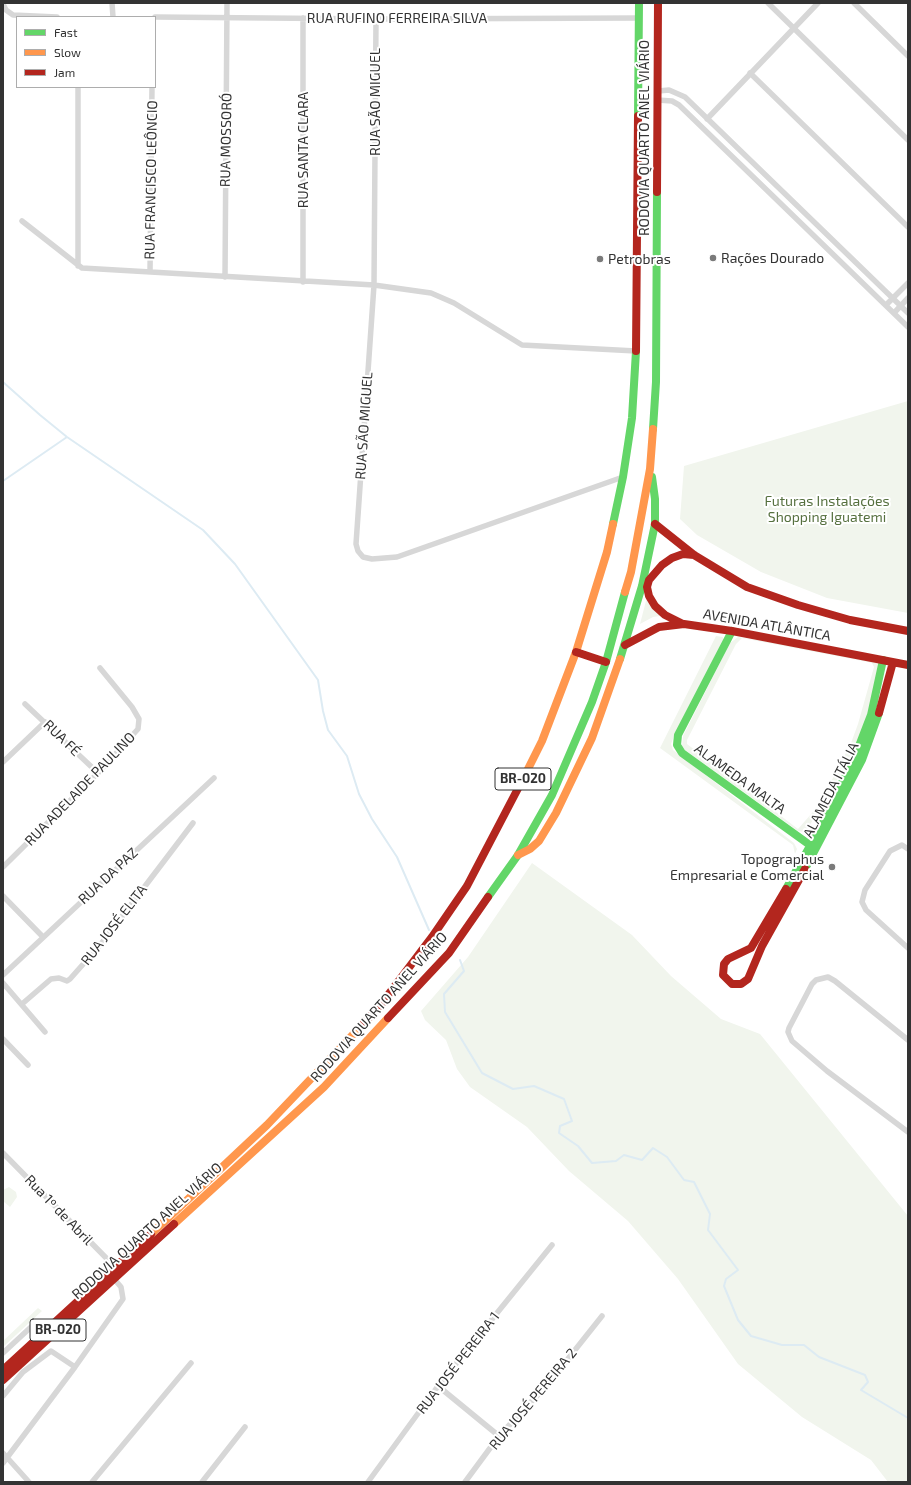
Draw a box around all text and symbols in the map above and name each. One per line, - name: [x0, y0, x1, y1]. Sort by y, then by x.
- street label: RUA RUFINO FERREIRA SILVA: [307, 10, 487, 26]
- legend: [16, 16, 156, 88]
- text: Fast: [54, 25, 77, 39]
- street label: RODOVIA QUARTO ANEL VIÁRIO: [636, 40, 652, 236]
- text: Slow: [54, 45, 81, 59]
- street label: RUA SÃO MIGUEL: [367, 48, 383, 156]
- text: Jam: [54, 65, 75, 79]
- street label: RUA SANTA CLARA: [295, 92, 311, 208]
- street label: RUA MOSSORÓ: [217, 93, 235, 187]
- street label: RUA FRANCISCO LEÔNCIO: [141, 100, 161, 260]
- place label: Rações Dourado: [721, 250, 824, 266]
- place label: Petrobras: [608, 251, 671, 267]
- marker: Rações Dourado: [708, 253, 718, 263]
- marker: Petrobras: [595, 254, 605, 264]
- street label: RUA SÃO MIGUEL: [352, 372, 376, 480]
- park label: Futuras Instalações Shopping Iguatemi: [764, 493, 890, 526]
- street label: AVENIDA ATLÂNTICA: [702, 605, 832, 645]
- street label: RUA FÉ: [40, 716, 84, 760]
- street label: RUA ADELAIDE PAULINO: [21, 729, 139, 849]
- street label: ALAMEDA ITÁLIA: [800, 739, 862, 841]
- street label: ALAMEDA MALTA: [691, 740, 789, 818]
- road number: BR-020: [495, 768, 551, 790]
- street label: RUA DA PAZ: [75, 844, 141, 908]
- place label: Topographus Empresarial e Comercial: [670, 851, 824, 884]
- marker: Topographus Empresarial e Comercial: [827, 862, 837, 872]
- street label: RUA JOSÉ ELITA: [77, 881, 151, 969]
- street label: RODOVIA QUARTO ANEL VIÁRIO: [307, 928, 451, 1086]
- street label: RODOVIA QUARTO ANEL VIÁRIO: [68, 1159, 226, 1303]
- street label: Rua 1º de Abril: [21, 1171, 97, 1249]
- street label: RUA JOSÉ PEREIRA 1: [413, 1309, 503, 1417]
- road number: BR-020: [30, 1319, 86, 1341]
- street label: RUA JOSÉ PEREIRA 2: [486, 1345, 580, 1453]

